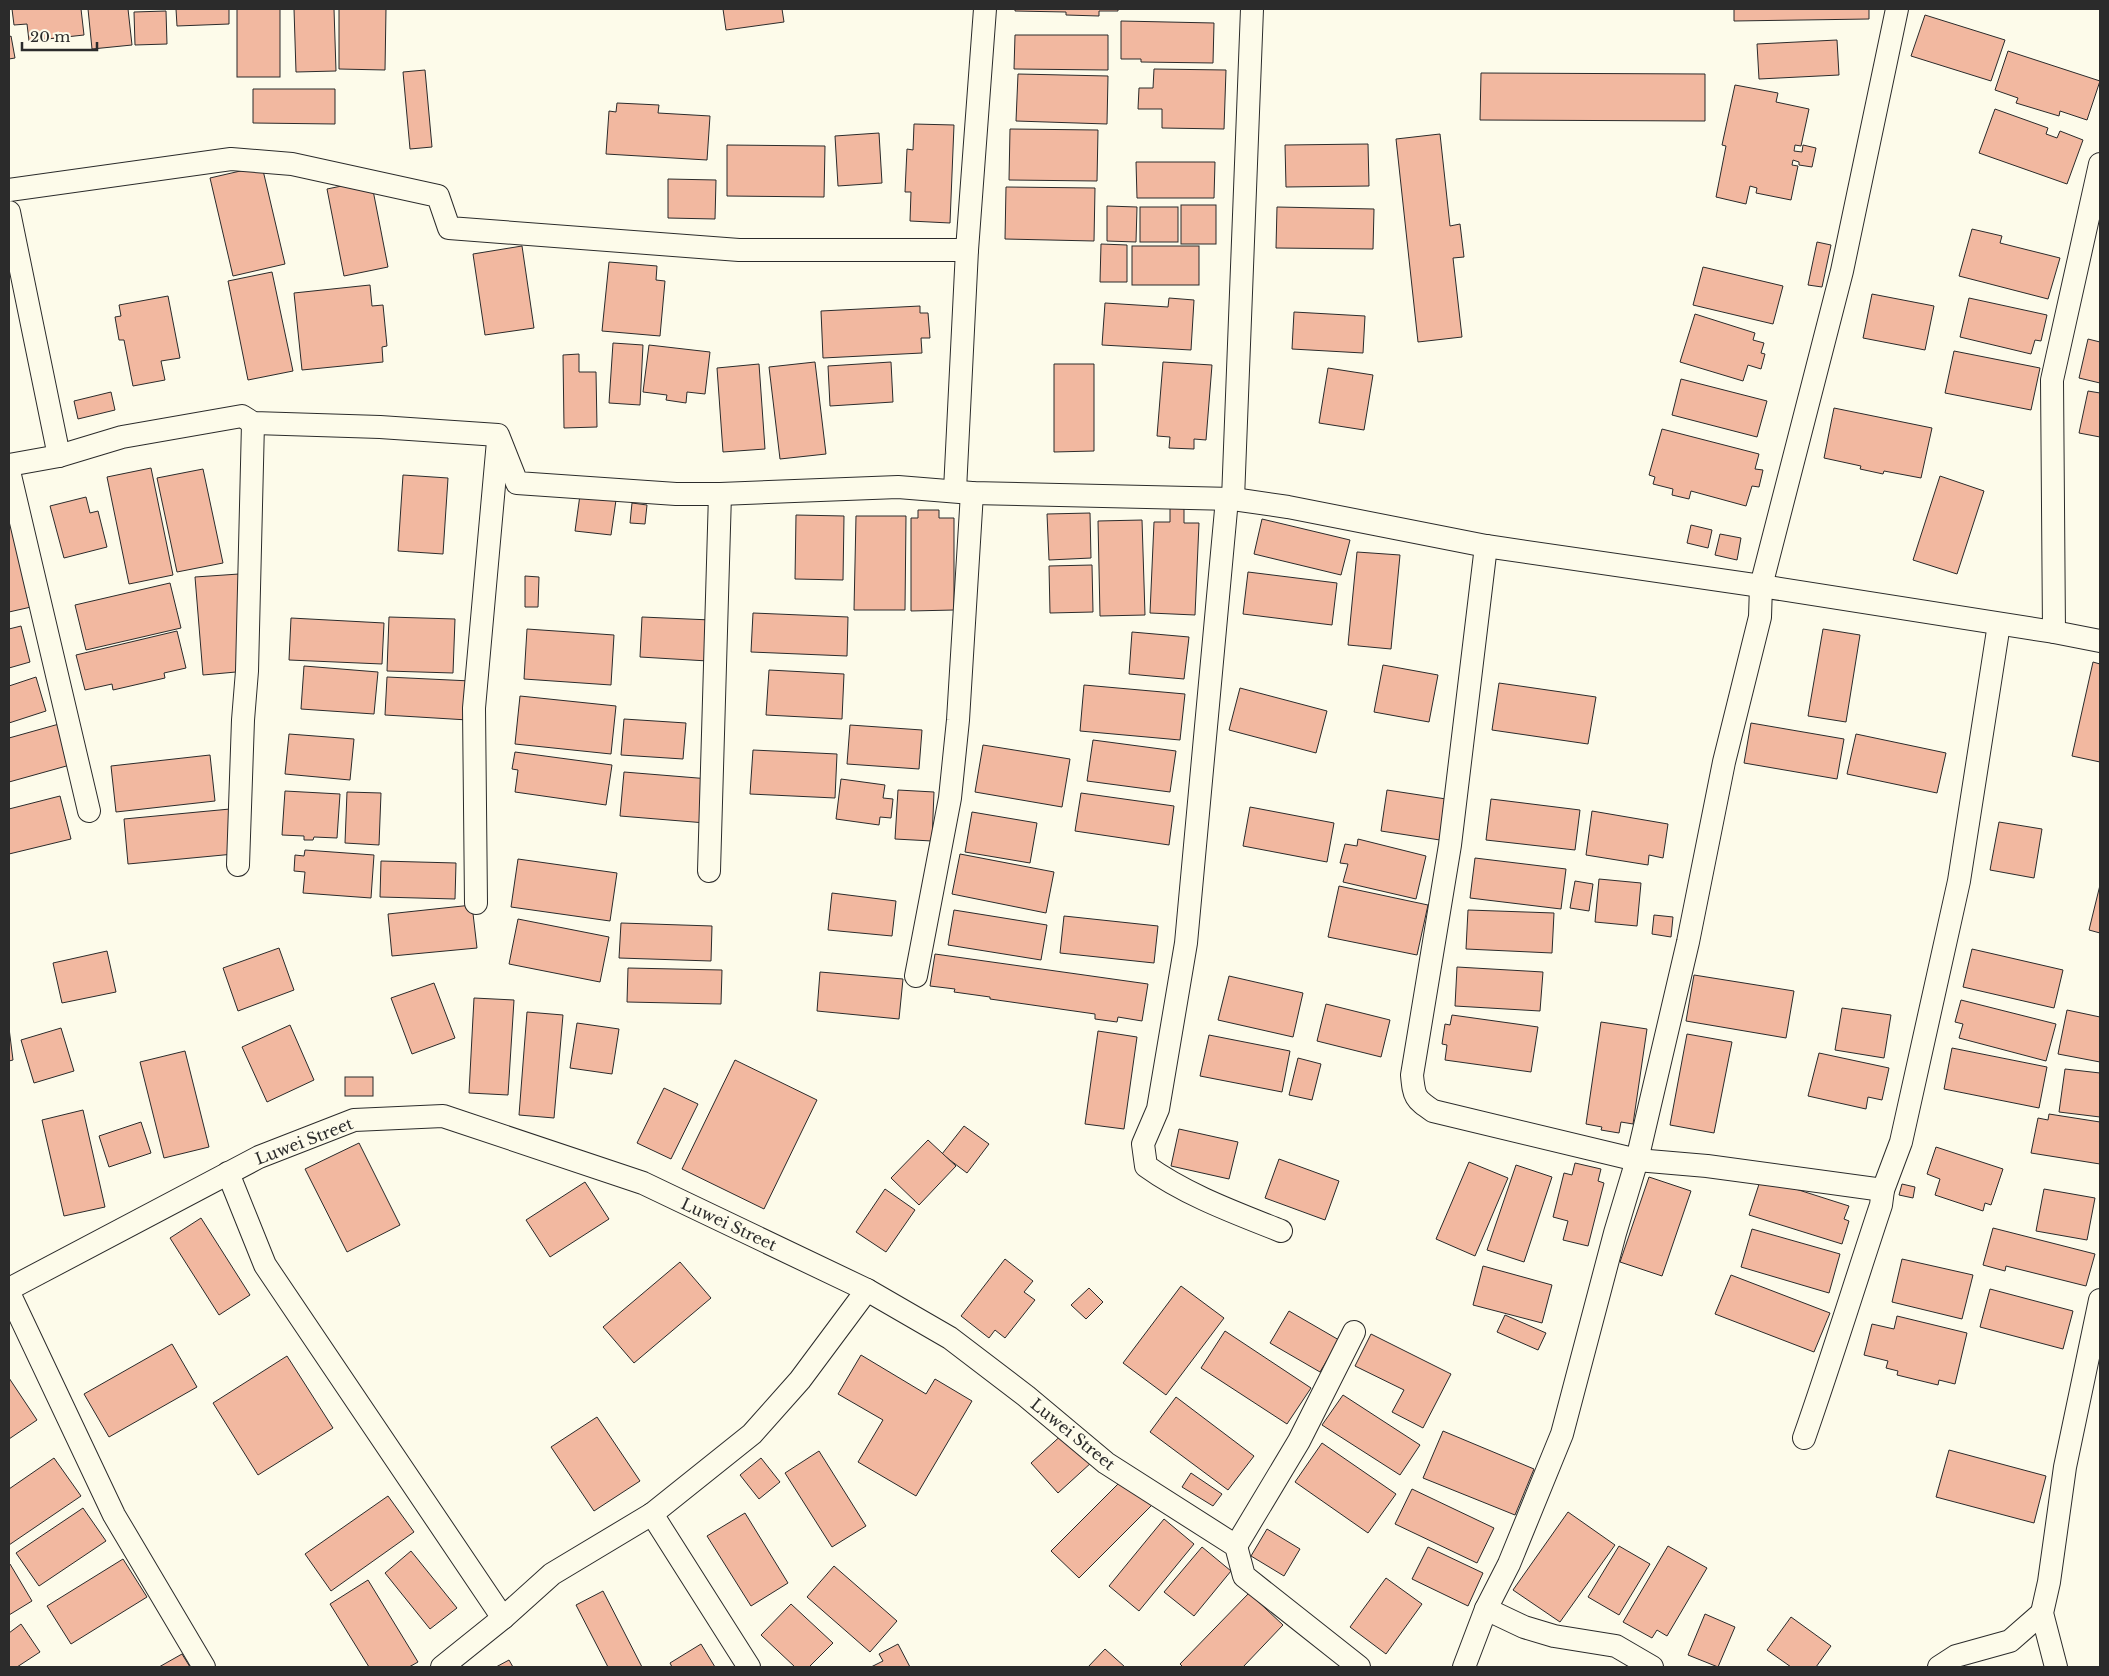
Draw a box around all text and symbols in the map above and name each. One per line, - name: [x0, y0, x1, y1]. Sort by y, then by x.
- scale bar: [22, 20, 98, 52]
- text: 20 m: [30, 27, 70, 46]
- street label: Luwei Street: [252, 1113, 356, 1169]
- street label: Luwei Street: [678, 1193, 780, 1255]
- street label: Luwei Street: [1027, 1394, 1119, 1474]

